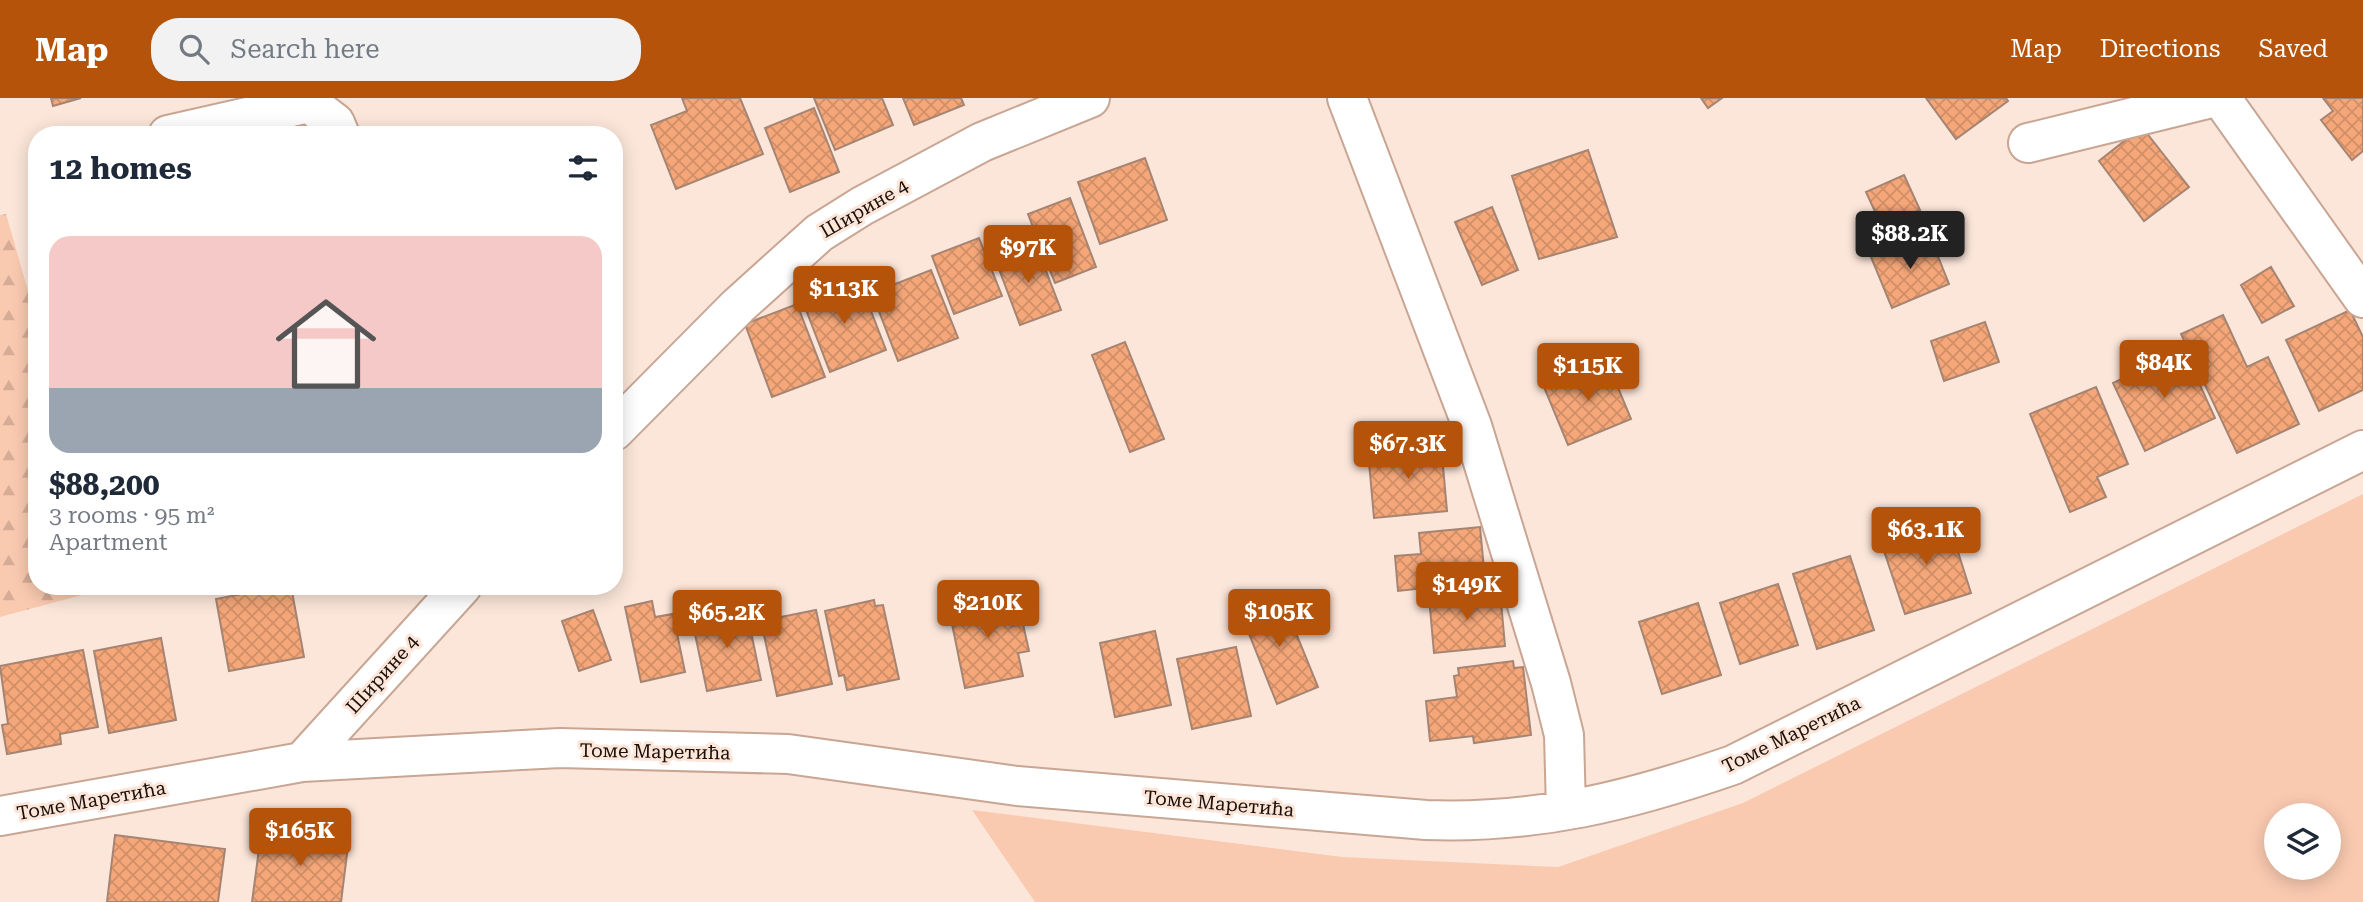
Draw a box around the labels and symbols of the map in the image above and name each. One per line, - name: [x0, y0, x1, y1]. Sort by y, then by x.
- street label: Ширине 4: [816, 174, 913, 243]
- pin: $88.2K: [1853, 212, 1967, 271]
- pin: $97K: [987, 226, 1069, 285]
- pin: $113K: [795, 266, 893, 326]
- pin: $84K: [2123, 341, 2205, 400]
- pin: $115K: [1539, 344, 1637, 403]
- pin: $67.3K: [1351, 422, 1465, 481]
- pin: $63.1K: [1869, 508, 1983, 567]
- pin: $149K: [1418, 562, 1516, 622]
- pin: $210K: [939, 580, 1037, 640]
- pin: $105K: [1230, 589, 1328, 649]
- pin: $65.2K: [670, 590, 784, 650]
- street label: Ширине 4: [341, 630, 424, 718]
- street label: Томе Маретића: [1718, 691, 1865, 778]
- street label: Томе Маретића: [579, 739, 731, 764]
- street label: Томе Маретића: [15, 776, 168, 825]
- street label: Томе Маретића: [1143, 785, 1296, 822]
- pin: $165K: [251, 808, 349, 868]

